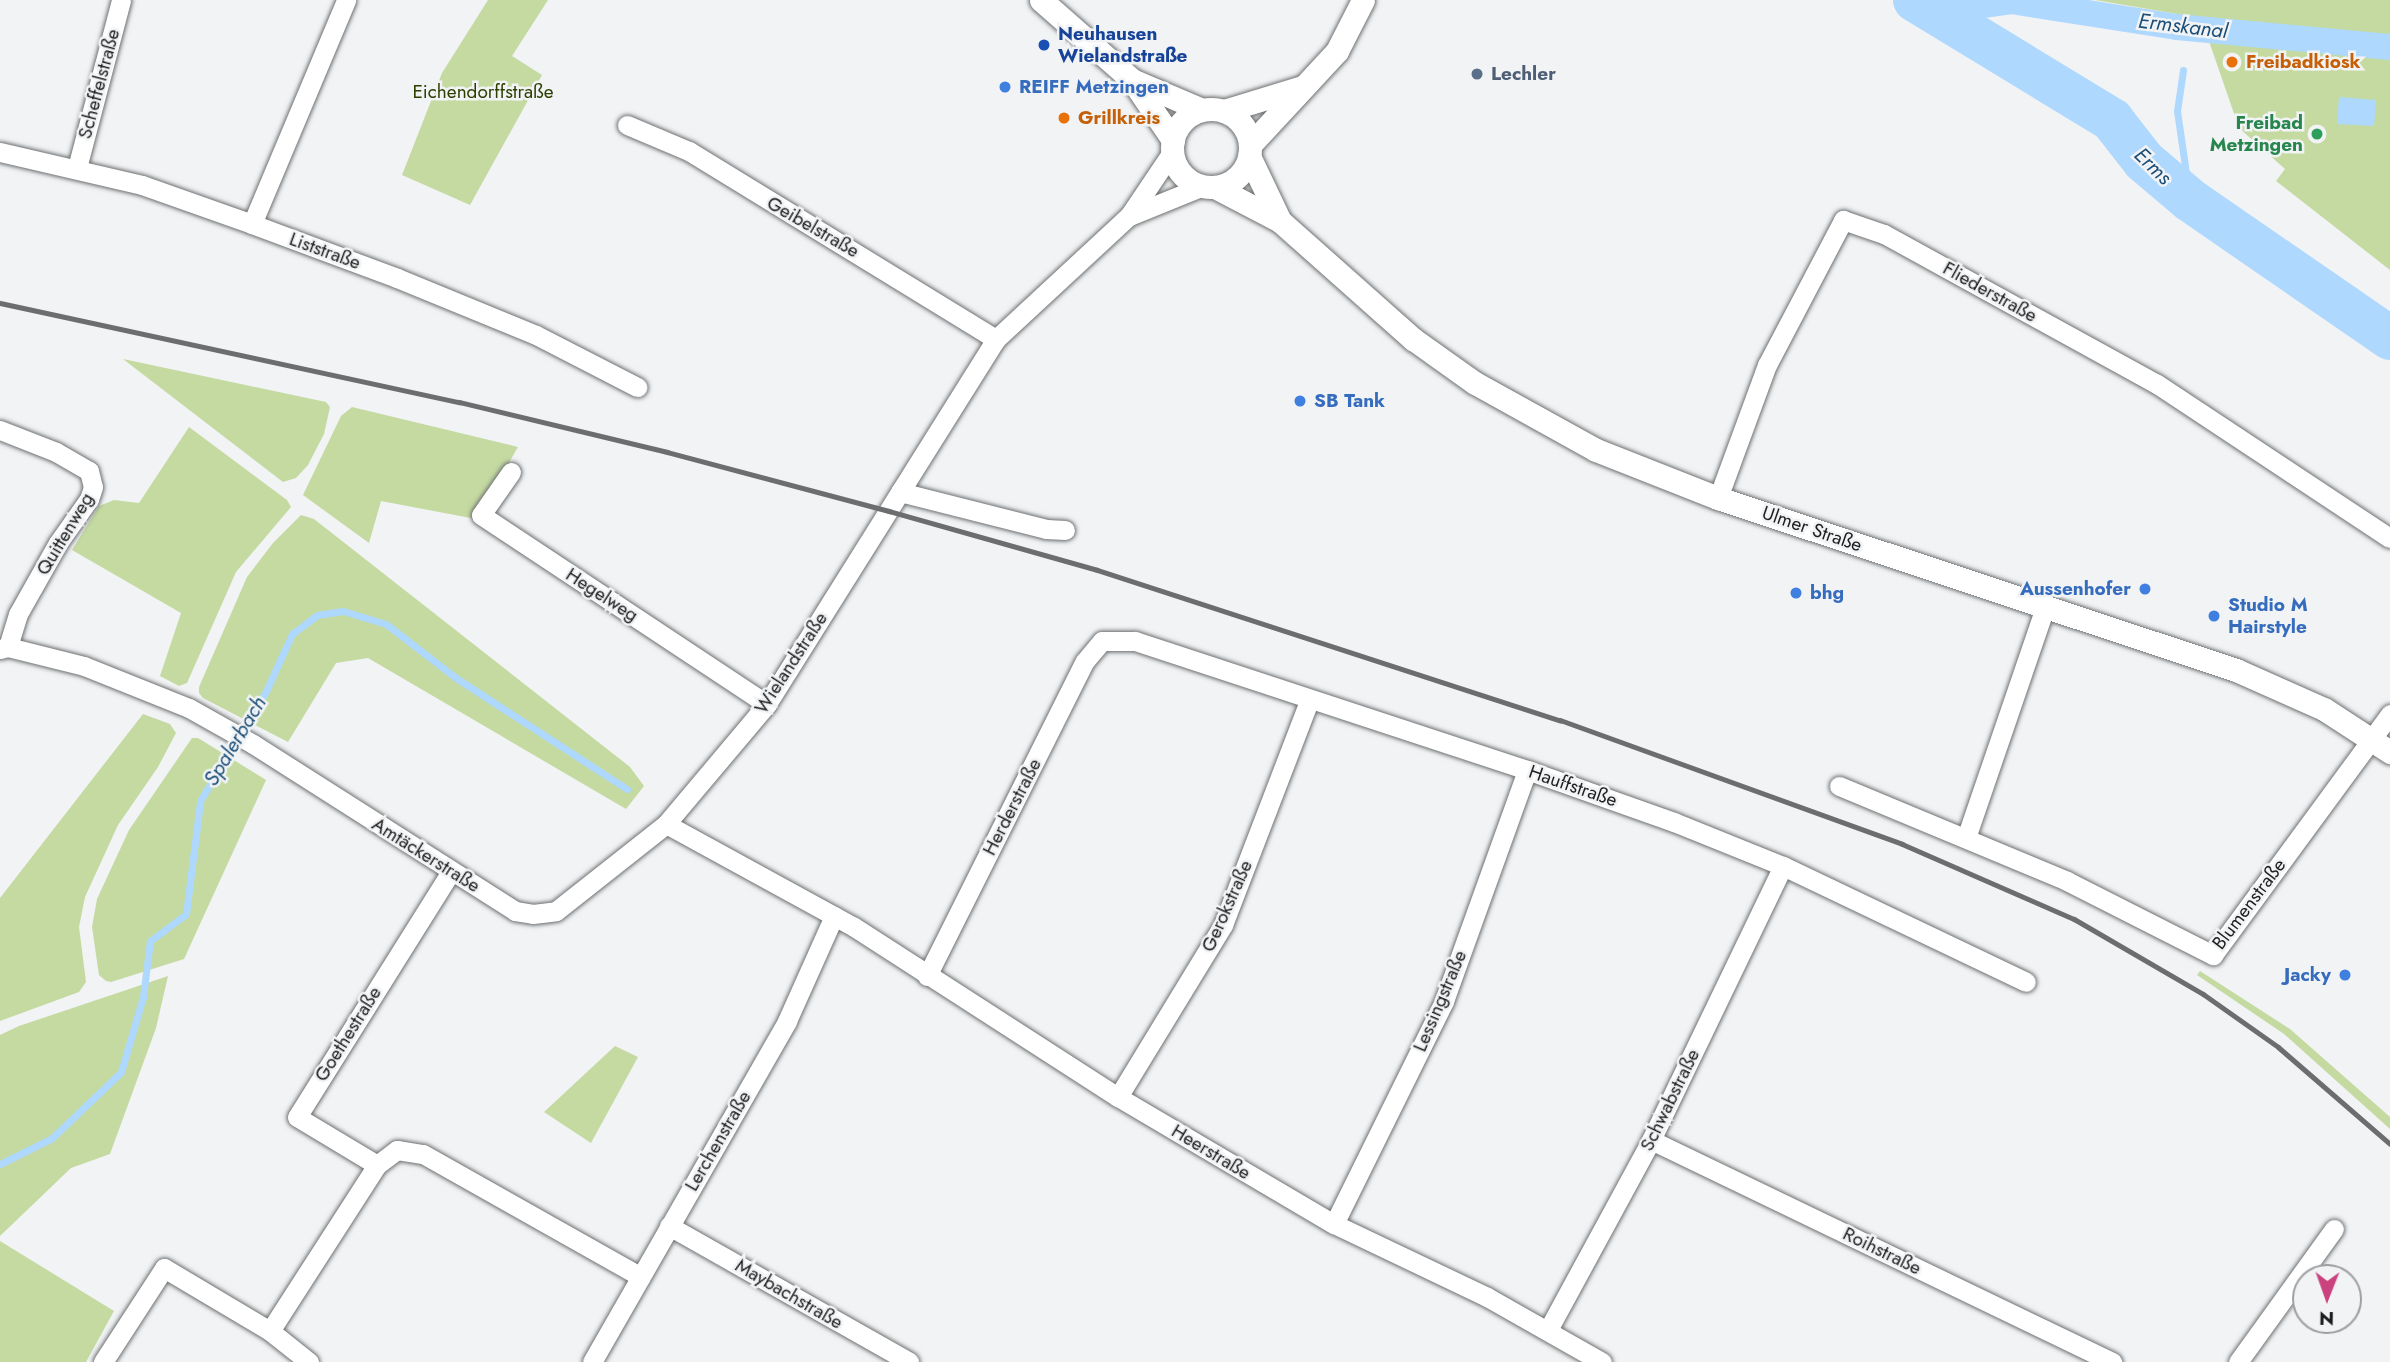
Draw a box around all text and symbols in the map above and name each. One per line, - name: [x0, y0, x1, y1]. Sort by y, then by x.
- water label: Ermskanal: [2137, 8, 2229, 44]
- place label: Neuhausen Wielandstraße: [1058, 23, 1187, 67]
- street label: Scheffelstraße: [73, 27, 125, 141]
- marker: Neuhausen Wielandstraße: [1036, 37, 1052, 53]
- place label: Freibadkiosk: [2246, 51, 2361, 73]
- marker: Freibadkiosk: [2224, 54, 2240, 70]
- place label: Lechler: [1491, 63, 1556, 85]
- marker: Lechler: [1469, 66, 1485, 82]
- place label: REIFF Metzingen: [1019, 76, 1169, 98]
- marker: REIFF Metzingen: [997, 79, 1013, 95]
- park label: Eichendorffstraße: [412, 81, 554, 103]
- place label: Grillkreis: [1078, 107, 1160, 129]
- marker: Grillkreis: [1056, 110, 1072, 126]
- place label: Freibad Metzingen: [2210, 112, 2303, 156]
- marker: Freibad Metzingen: [2309, 126, 2325, 142]
- water label: Erms: [2129, 142, 2177, 190]
- street label: Geibelstraße: [763, 191, 863, 263]
- street label: Liststraße: [286, 228, 364, 274]
- street label: Fliederstraße: [1939, 257, 2041, 327]
- place label: SB Tank: [1314, 390, 1385, 412]
- marker: SB Tank: [1292, 393, 1308, 409]
- street label: Quittenweg: [32, 489, 98, 579]
- street label: Ulmer Straße: [1759, 501, 1865, 557]
- street label: Hegelweg: [562, 563, 642, 627]
- place label: Aussenhofer: [2020, 578, 2131, 600]
- marker: Aussenhofer: [2137, 581, 2153, 597]
- place label: bhg: [1810, 582, 1844, 604]
- marker: bhg: [1788, 585, 1804, 601]
- place label: Studio M Hairstyle: [2228, 594, 2308, 638]
- street label: Wielandstraße: [750, 608, 832, 718]
- marker: Studio M Hairstyle: [2206, 608, 2222, 624]
- water label: Spalerbach: [198, 692, 272, 790]
- street label: Herderstraße: [978, 755, 1046, 859]
- street label: Hauffstraße: [1526, 760, 1620, 812]
- street label: Amtäckerstraße: [368, 813, 484, 897]
- street label: Blumenstraße: [2207, 854, 2291, 954]
- street label: Gerokstraße: [1197, 857, 1257, 955]
- street label: Lessingstraße: [1408, 947, 1472, 1055]
- place label: Jacky: [2284, 964, 2331, 986]
- marker: Jacky: [2337, 967, 2353, 983]
- street label: Goethestraße: [310, 982, 386, 1086]
- street label: Schwabstraße: [1635, 1045, 1705, 1155]
- street label: Lerchenstraße: [680, 1087, 756, 1195]
- street label: Heerstraße: [1167, 1120, 1255, 1184]
- street label: Roihstraße: [1839, 1222, 1925, 1280]
- street label: Maybachstraße: [731, 1254, 847, 1334]
- north arrow: [2292, 1264, 2362, 1334]
- text: N: [2319, 1305, 2334, 1332]

